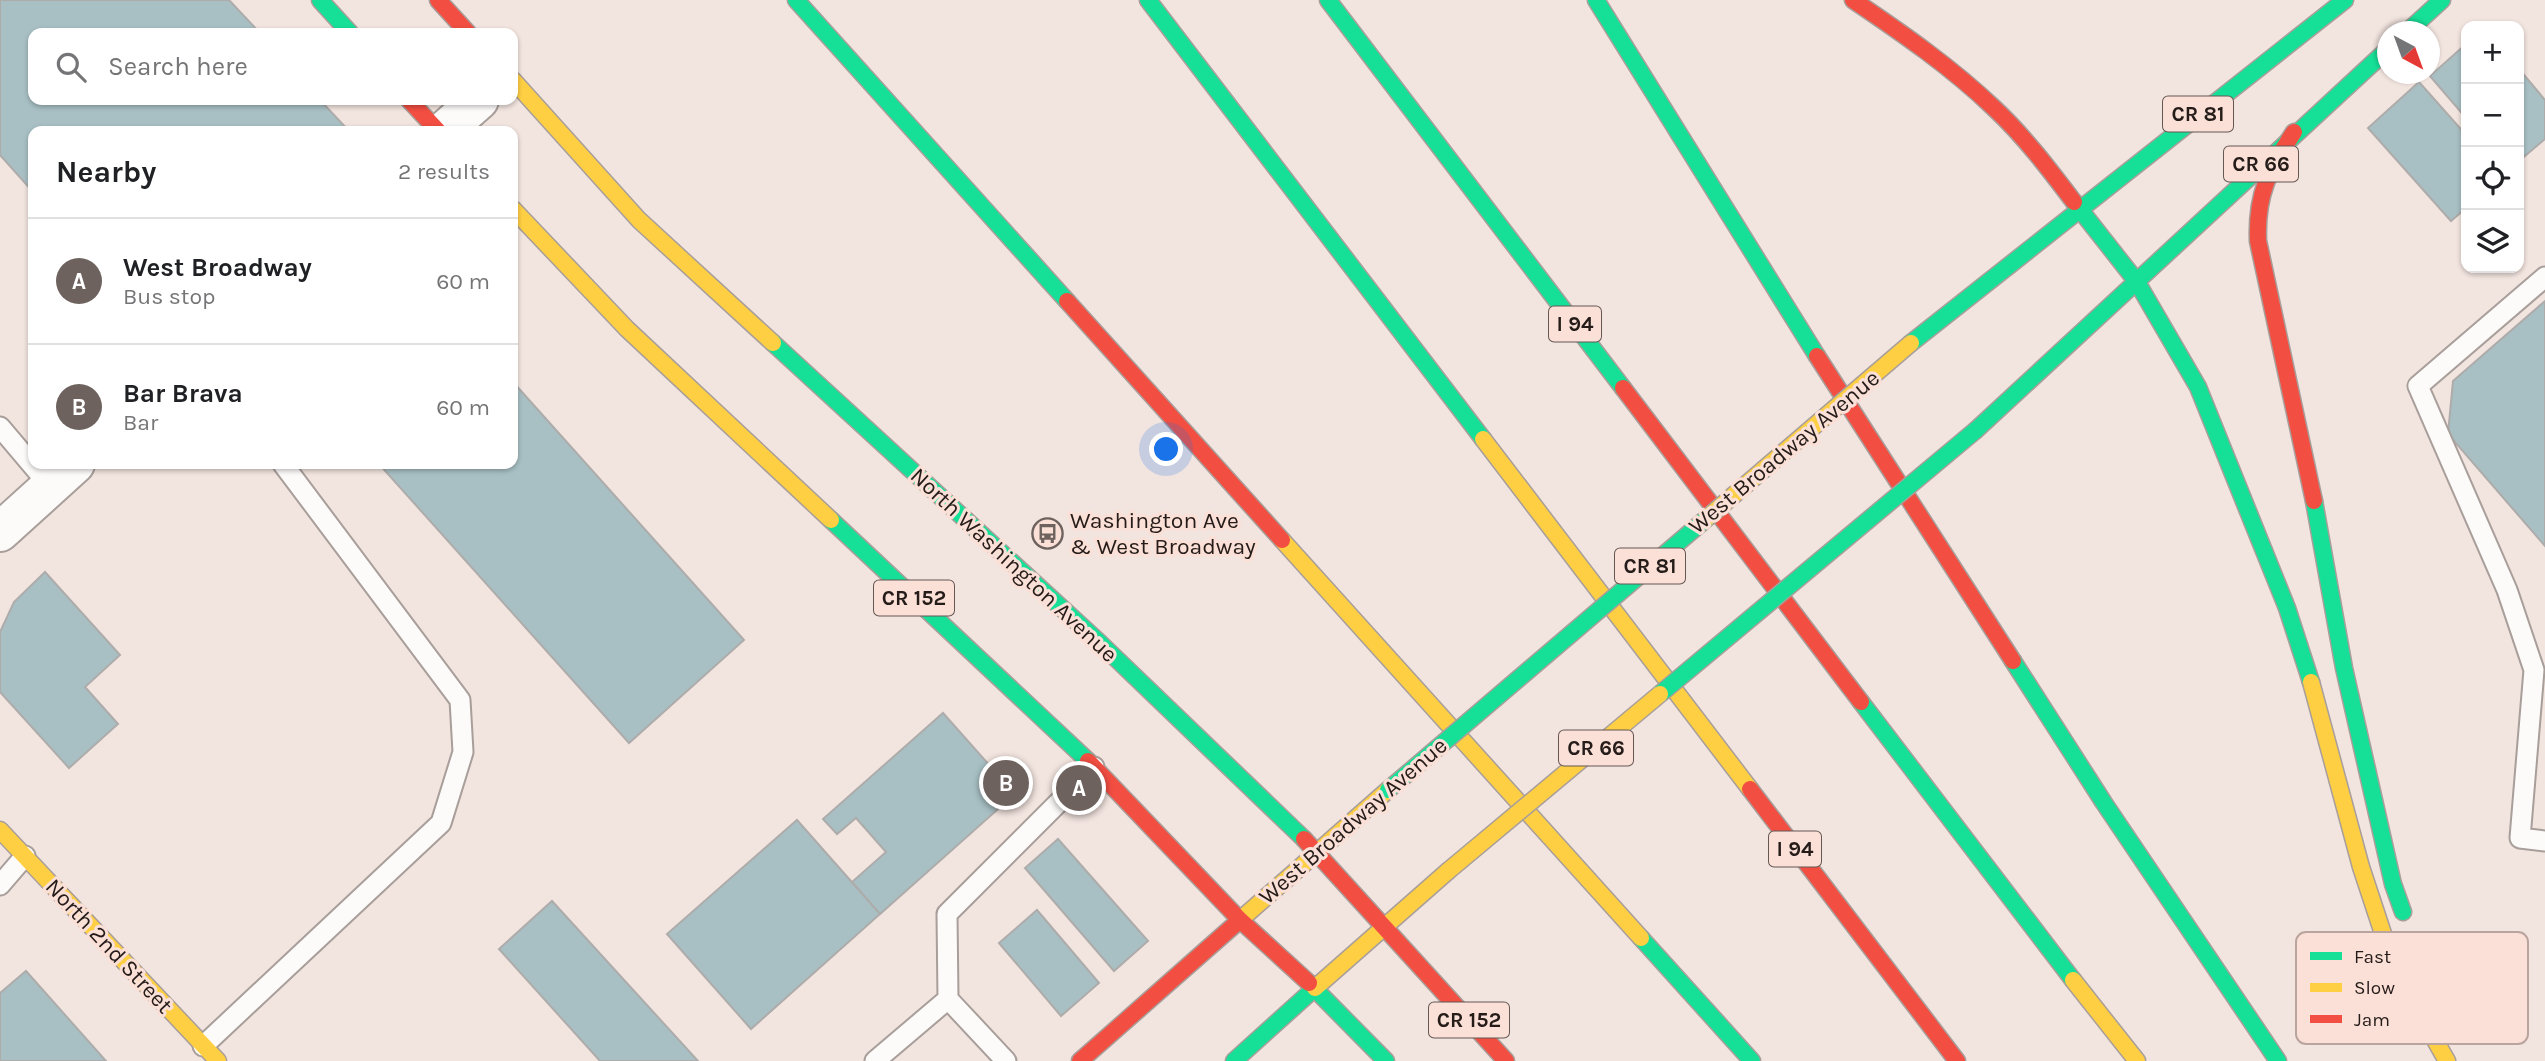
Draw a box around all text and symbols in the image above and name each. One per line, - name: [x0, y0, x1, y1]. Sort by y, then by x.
- north arrow: [2377, 21, 2440, 84]
- map controls: [2461, 21, 2524, 273]
- button: +: [2461, 21, 2524, 84]
- search box: [28, 28, 518, 105]
- icon: search: [52, 48, 90, 86]
- text: Search here: [108, 51, 248, 82]
- button: −: [2461, 84, 2524, 147]
- road number: CR 81: [2163, 96, 2233, 132]
- road number: CR 66: [2224, 146, 2298, 182]
- button: locate: [2461, 147, 2524, 210]
- text: Nearby: [56, 154, 156, 190]
- text: 2 results: [398, 158, 490, 185]
- button: layers: [2461, 210, 2524, 273]
- text: West Broadway: [123, 252, 312, 283]
- text: A: [72, 268, 86, 295]
- text: 60 m: [436, 268, 490, 295]
- text: Bus stop: [123, 283, 216, 310]
- road number: I 94: [1549, 306, 1601, 342]
- street label: West Broadway Avenue: [1683, 364, 1885, 540]
- text: Bar Brava: [123, 378, 243, 409]
- text: B: [72, 394, 86, 421]
- text: 60 m: [436, 394, 490, 421]
- text: Bar: [123, 409, 158, 436]
- your location: [1149, 432, 1183, 466]
- street label: North Washington Avenue: [905, 462, 1123, 668]
- place label: Washington Ave & West Broadway: [1070, 507, 1256, 560]
- bus stop icon: Washington Ave & West Broadway: [1030, 516, 1064, 550]
- road number: CR 81: [1615, 548, 1685, 584]
- road number: CR 152: [874, 580, 954, 616]
- road number: CR 66: [1559, 730, 1633, 766]
- street label: West Broadway Avenue: [1253, 732, 1453, 910]
- pin: B: [983, 757, 1029, 809]
- pin: A: [1056, 762, 1102, 814]
- road number: I 94: [1769, 832, 1821, 866]
- street label: North 2nd Street: [40, 873, 178, 1019]
- legend: [2296, 932, 2528, 1044]
- text: Fast: [2354, 946, 2391, 968]
- text: Slow: [2354, 977, 2395, 999]
- road number: CR 152: [1429, 1002, 1509, 1038]
- text: Jam: [2354, 1009, 2390, 1031]

